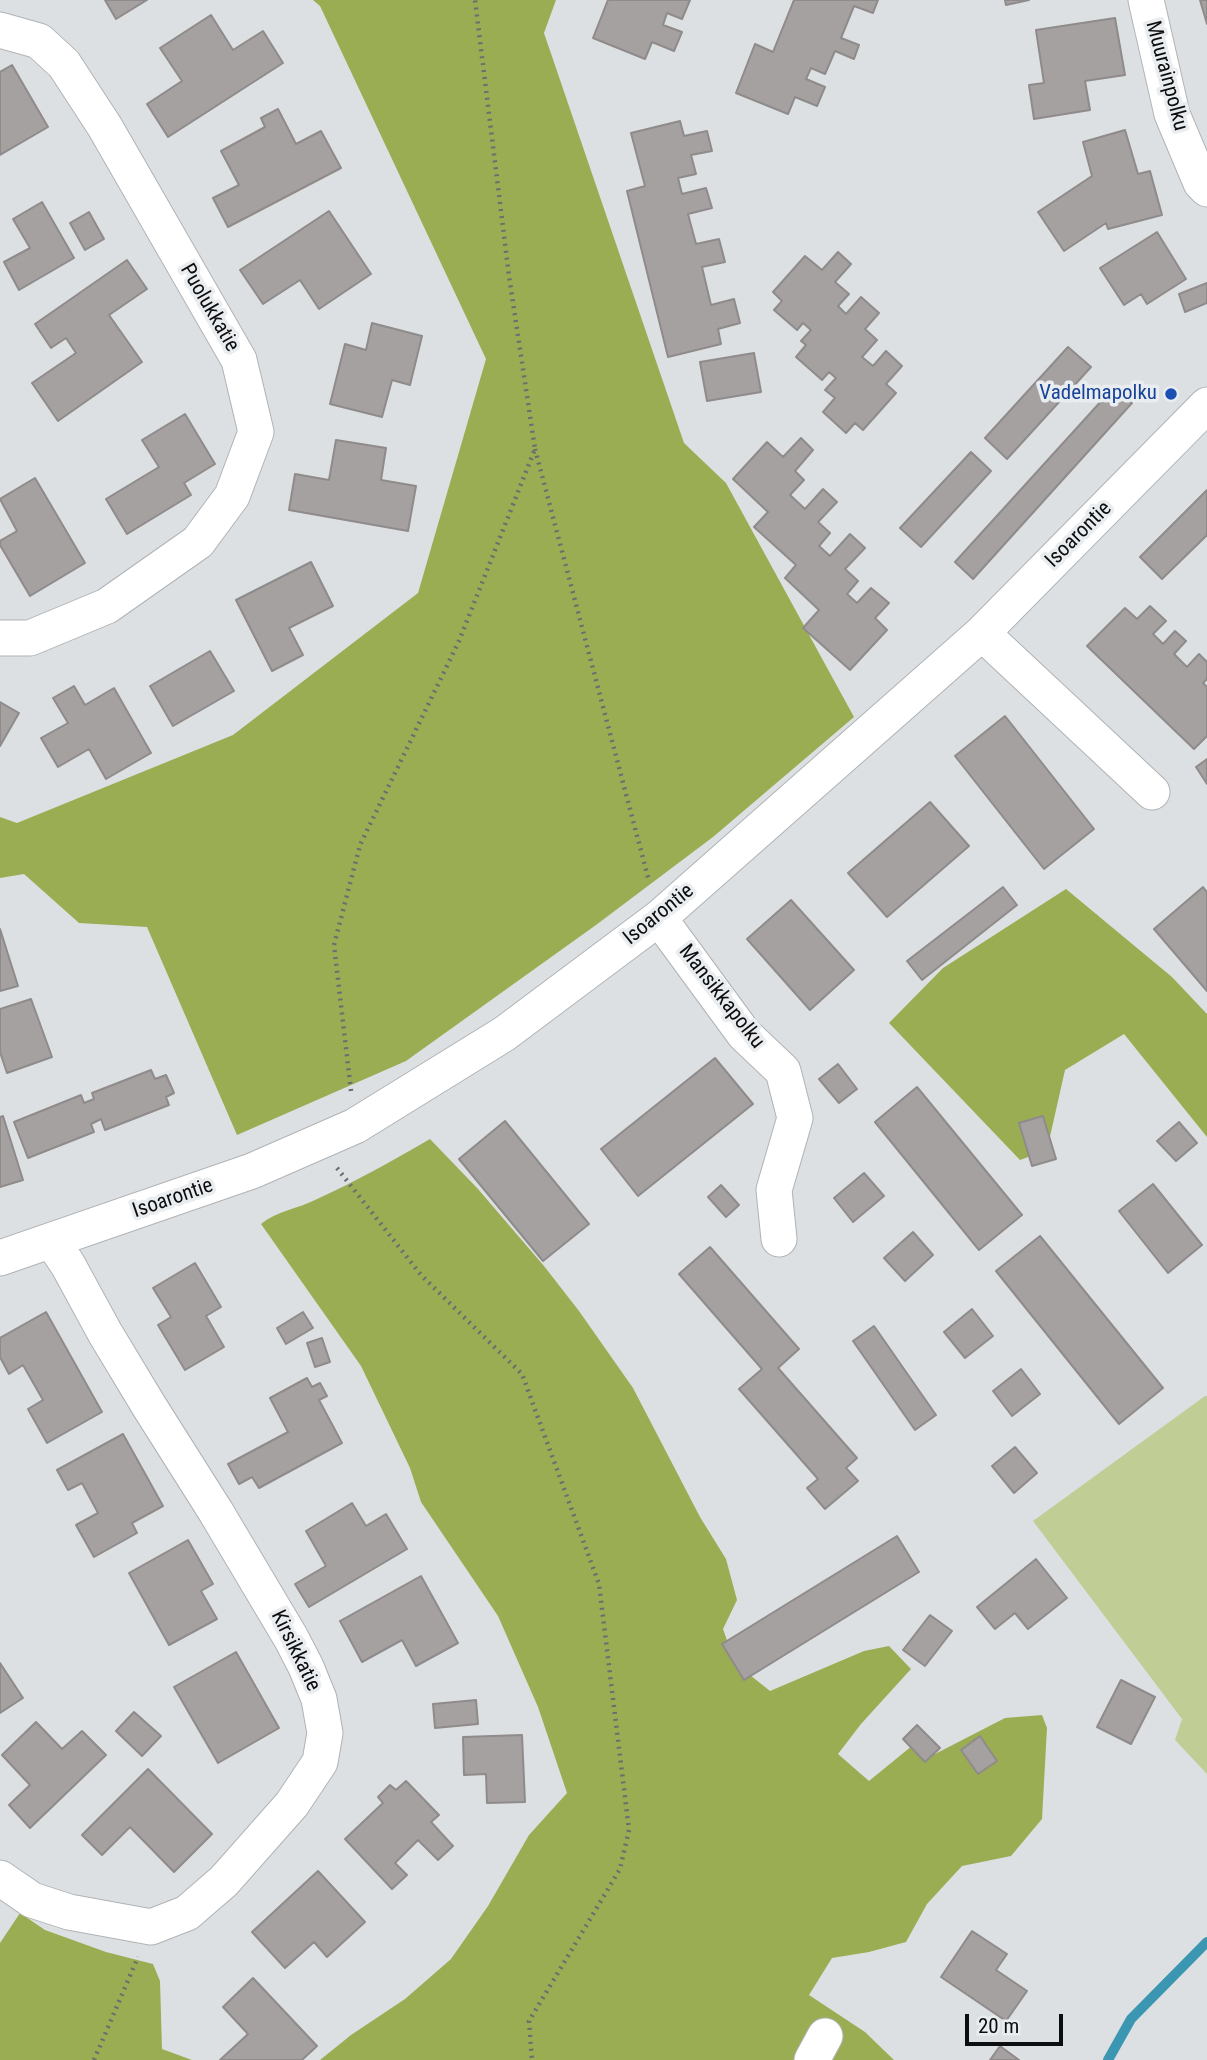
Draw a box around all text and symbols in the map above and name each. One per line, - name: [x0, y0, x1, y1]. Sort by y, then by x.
- street label: Muurainpolku: [1139, 18, 1193, 134]
- street label: Puolukkatie: [174, 260, 244, 356]
- place label: Vadelmapolku: [1039, 381, 1157, 407]
- marker: Vadelmapolku: [1163, 386, 1179, 402]
- street label: Isoarontie: [1041, 497, 1117, 573]
- street label: Isoarontie: [619, 879, 699, 951]
- street label: Mansikkapolku: [673, 940, 769, 1054]
- street label: Isoarontie: [130, 1174, 216, 1224]
- street label: Kirsikkatie: [265, 1606, 325, 1696]
- scale bar: [969, 2000, 1067, 2044]
- text: 20 m: [978, 2014, 1019, 2038]

